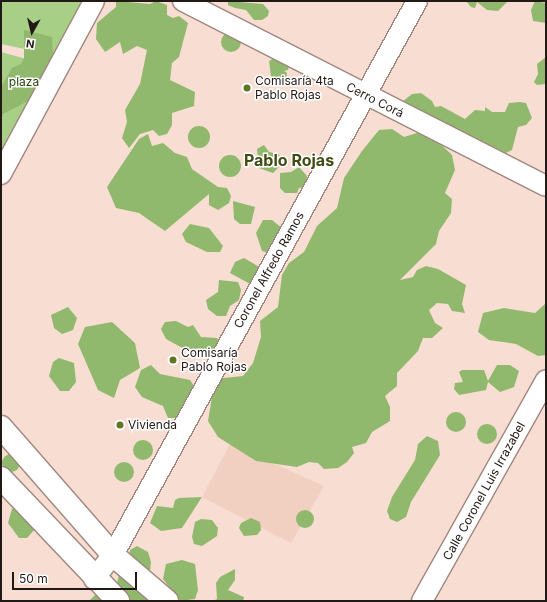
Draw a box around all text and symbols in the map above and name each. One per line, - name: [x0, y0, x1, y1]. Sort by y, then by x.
- north arrow: [12, 12, 52, 52]
- text: N: [25, 36, 35, 51]
- place label: Comisaría 4ta Pablo Rojas: [255, 74, 334, 102]
- park label: plaza: [9, 75, 39, 89]
- street label: Cerro Corá: [344, 79, 406, 121]
- marker: Comisaría 4ta Pablo Rojas: [242, 83, 252, 93]
- district label: Pablo Rojas: [244, 150, 334, 170]
- street label: Coronel Alfredo Ramos: [231, 209, 307, 331]
- place label: Comisaría Pablo Rojas: [181, 346, 247, 374]
- marker: Comisaría Pablo Rojas: [168, 355, 178, 365]
- place label: Vivienda: [128, 418, 177, 432]
- street label: Calle Coronel Luis Irrazabel: [440, 419, 528, 563]
- marker: Vivienda: [115, 420, 125, 430]
- scale bar: [14, 564, 139, 590]
- text: 50 m: [19, 571, 48, 586]

